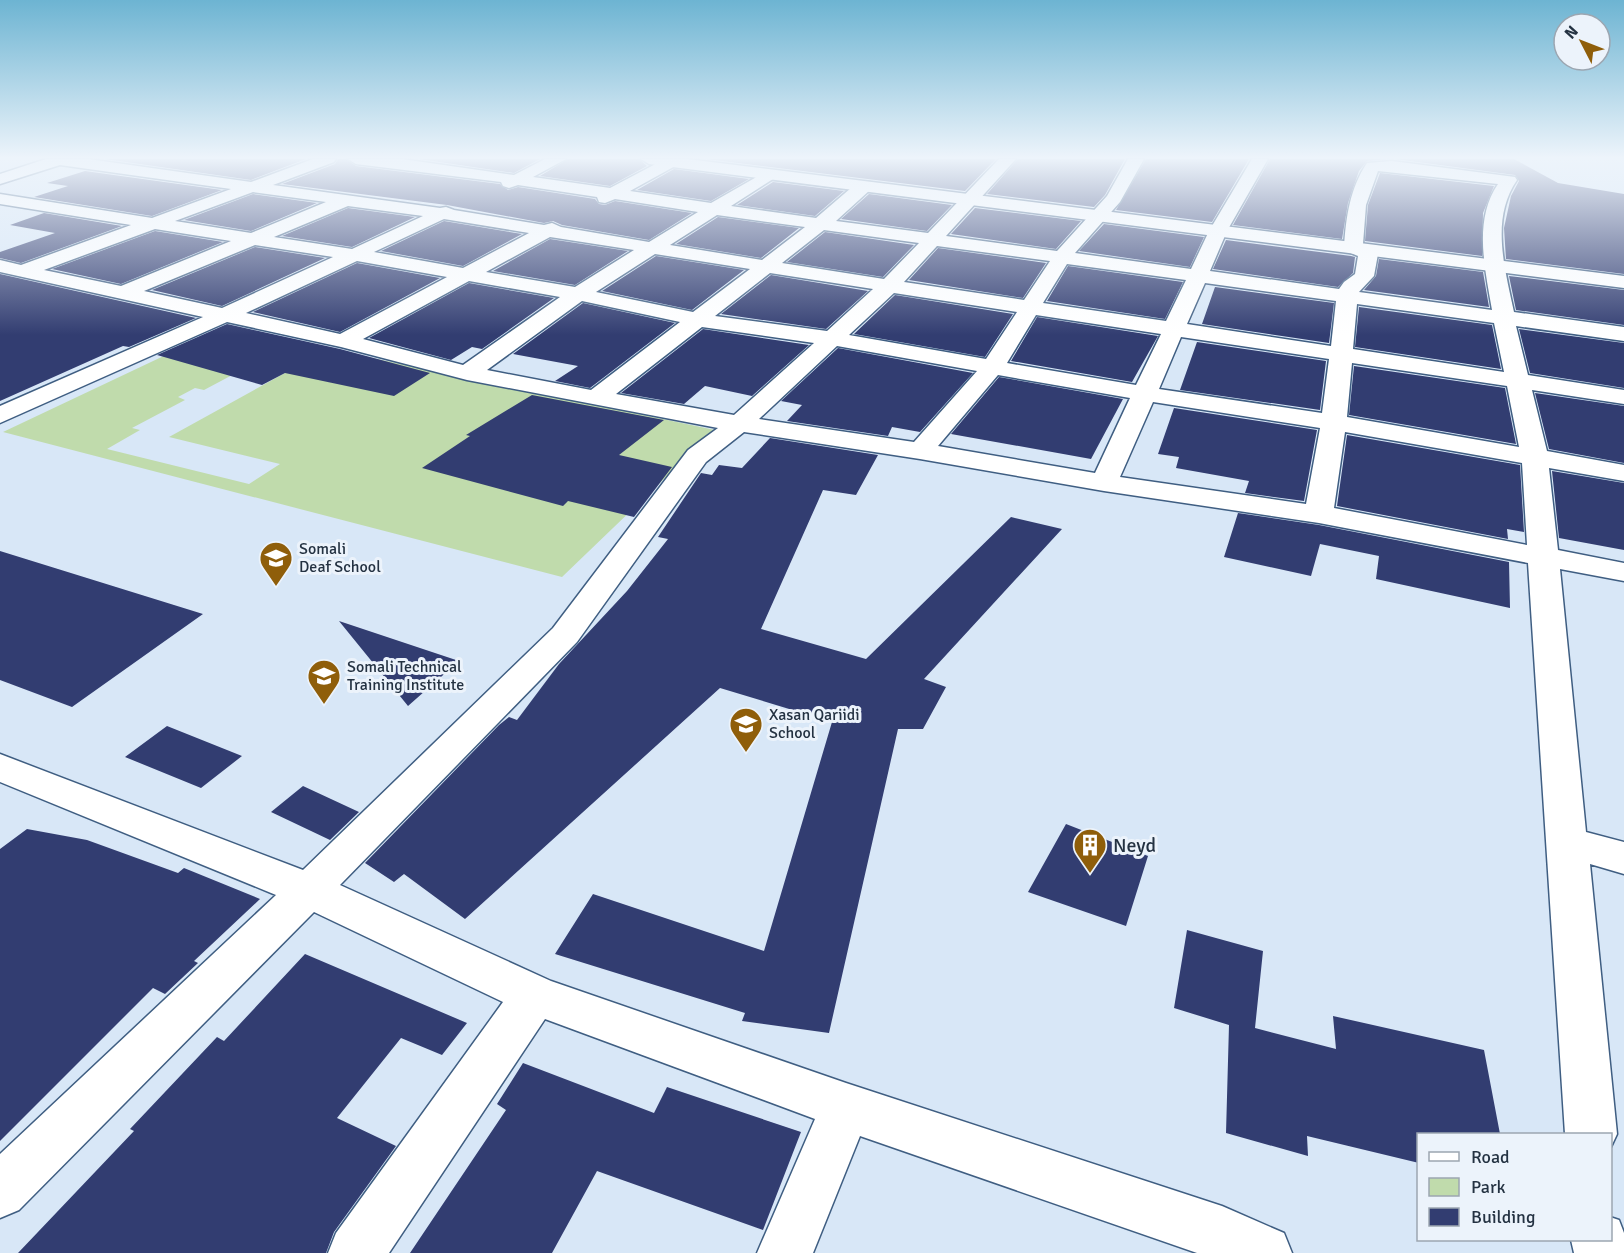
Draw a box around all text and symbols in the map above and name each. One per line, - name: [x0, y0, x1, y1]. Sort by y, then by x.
- north arrow: [1552, 12, 1612, 72]
- text: N: [1560, 22, 1583, 43]
- place label: Somali Deaf School: [299, 539, 381, 577]
- school or university icon: Somali Deaf School: [258, 540, 294, 587]
- place label: Somali Technical Training Institute: [347, 657, 464, 695]
- school or university icon: Somali Technical Training Institute: [306, 658, 342, 705]
- place label: Xasan Qariidi School: [769, 705, 860, 743]
- school or university icon: Xasan Qariidi School: [728, 706, 764, 753]
- building icon: Neyd: [1072, 827, 1108, 874]
- place label: Neyd: [1113, 833, 1156, 858]
- legend: [1417, 1133, 1612, 1241]
- text: Road: [1471, 1146, 1510, 1168]
- text: Park: [1471, 1176, 1506, 1198]
- text: Building: [1471, 1206, 1535, 1228]

